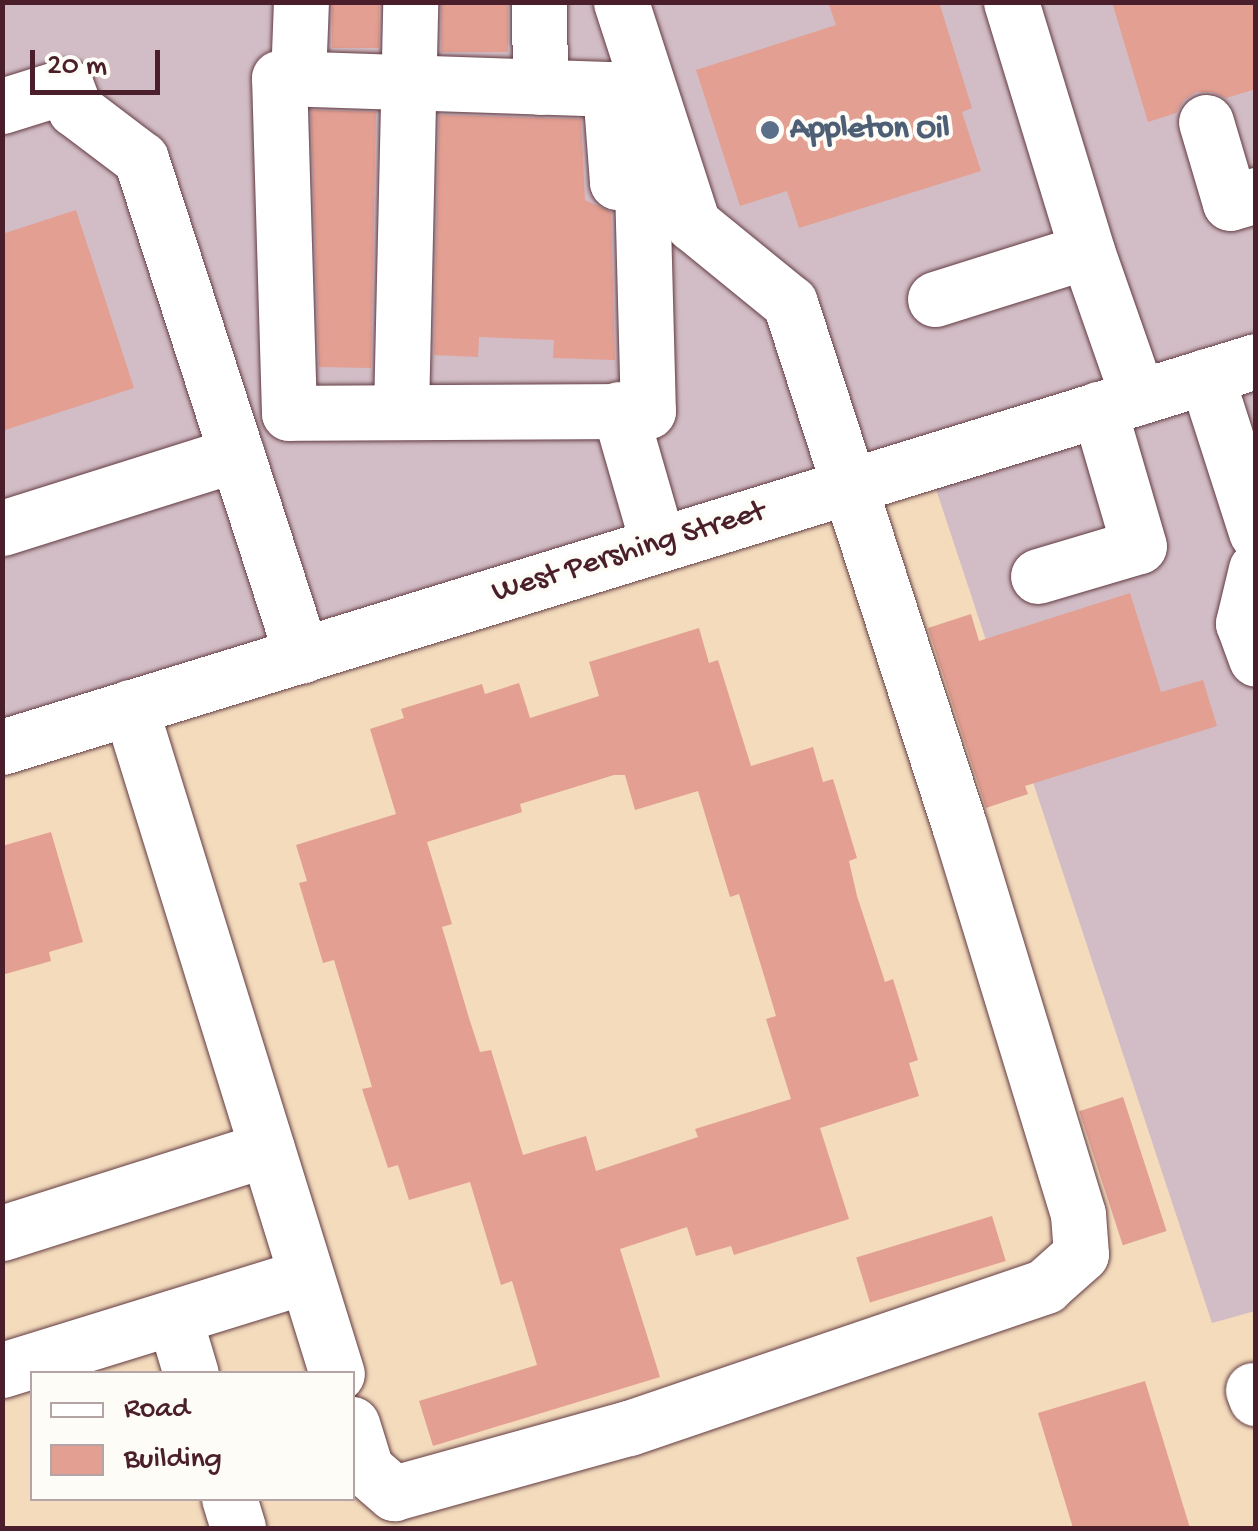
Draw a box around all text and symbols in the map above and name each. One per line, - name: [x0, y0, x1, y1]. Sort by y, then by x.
- scale bar: [35, 30, 165, 92]
- text: 20 m: [47, 50, 107, 85]
- place label: Appleton Oil: [790, 111, 950, 149]
- marker: Appleton Oil: [759, 119, 781, 141]
- street label: West Pershing Street: [488, 493, 770, 613]
- legend: [30, 1371, 355, 1501]
- text: Road: [124, 1393, 190, 1428]
- text: Building: [124, 1443, 222, 1478]

